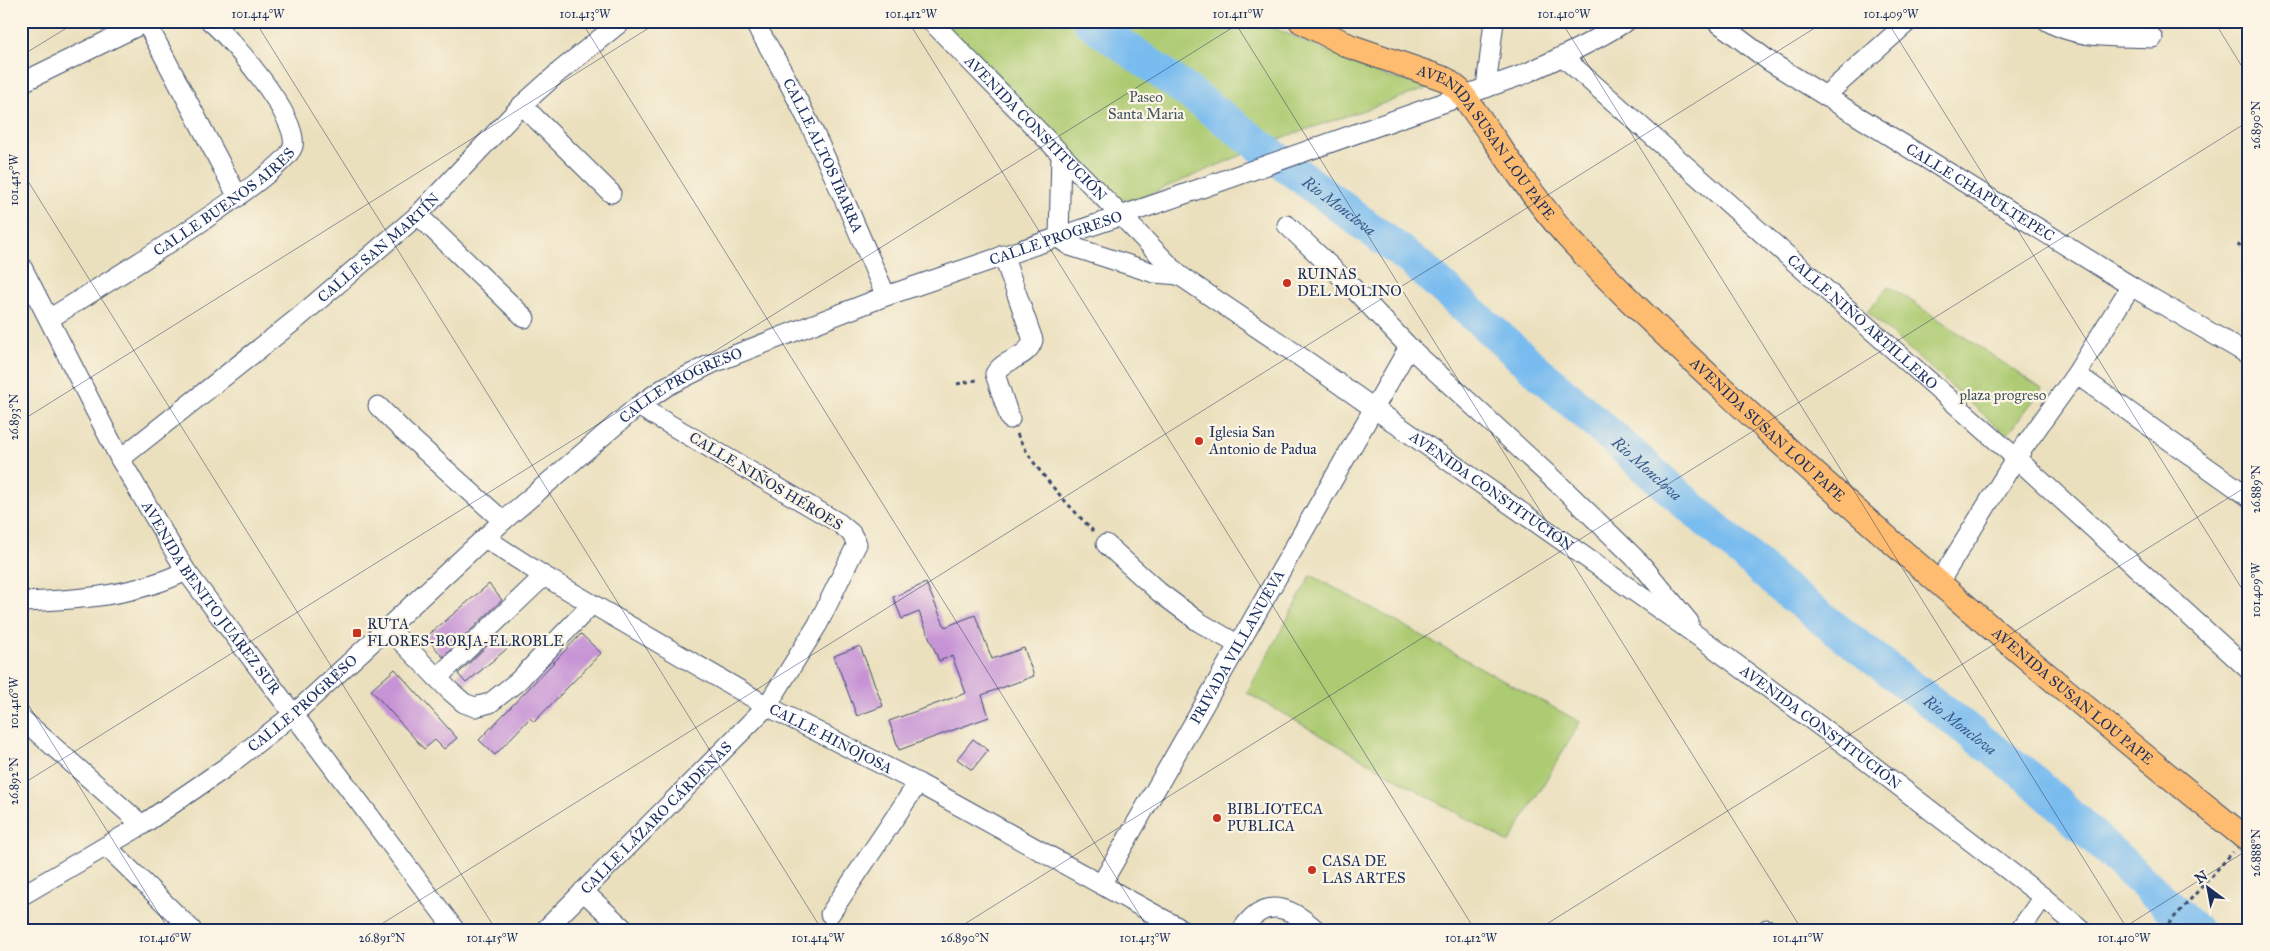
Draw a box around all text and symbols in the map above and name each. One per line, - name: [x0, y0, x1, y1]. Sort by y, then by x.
- text: 101.414°W: [232, 7, 285, 21]
- text: 101.413°W: [560, 7, 611, 21]
- text: 101.412°W: [885, 7, 938, 21]
- text: 101.411°W: [1213, 7, 1264, 21]
- text: 101.410°W: [1537, 7, 1591, 21]
- text: 101.409°W: [1864, 7, 1919, 21]
- street label: AVENIDA CONSTITUCIÓN: [960, 51, 1111, 205]
- street label: AVENIDA SUSAN LOU PAPE: [1414, 61, 1559, 224]
- street label: CALLE ALTOS IBARRA: [779, 75, 867, 236]
- park label: Paseo Santa Maria: [1108, 88, 1185, 123]
- text: 26.890°N: [2249, 101, 2263, 149]
- street label: CALLE CHAPULTEPEC: [1903, 139, 2058, 245]
- street label: CALLE BUENOS AIRES: [150, 144, 299, 260]
- text: 101.415°W: [7, 154, 21, 206]
- water label: Rio Monclova: [1298, 172, 1380, 240]
- street label: CALLE SAN MARTÍN: [314, 189, 443, 306]
- street label: CALLE PROGRESO: [987, 207, 1125, 269]
- street label: CALLE NIÑO ARTILLERO: [1784, 251, 1941, 393]
- place label: RUINAS DEL MOLINO: [1297, 265, 1402, 300]
- marker: RUINAS DEL MOLINO: [1281, 277, 1293, 289]
- street label: CALLE PROGRESO: [615, 344, 745, 427]
- street label: AVENIDA SUSAN LOU PAPE: [1686, 353, 1849, 506]
- park label: plaza progreso: [1959, 386, 2047, 404]
- text: 26.893°N: [7, 394, 21, 440]
- place label: Iglesia San Antonio de Padua: [1208, 423, 1317, 458]
- street label: CALLE NIÑOS HÉROES: [686, 427, 847, 534]
- street label: AVENIDA CONSTITUCIÓN: [1405, 427, 1577, 555]
- water label: Rio Monclova: [1607, 432, 1686, 505]
- marker: Iglesia San Antonio de Padua: [1193, 435, 1205, 447]
- text: 26.889°N: [2249, 465, 2263, 513]
- street label: AVENIDA BENITO JUÁREZ SUR: [137, 497, 285, 698]
- text: 101.409°W: [2249, 562, 2263, 617]
- street label: PRIVADA VILLANUEVA: [1186, 567, 1288, 727]
- place label: RUTA FLORES-BORJA-ELROBLE: [367, 615, 564, 651]
- street label: AVENIDA SUSAN LOU PAPE: [1988, 623, 2157, 769]
- marker: RUTA FLORES-BORJA-ELROBLE: [351, 627, 363, 639]
- street label: CALLE PROGRESO: [244, 651, 361, 756]
- street label: AVENIDA CONSTITUCIÓN: [1736, 661, 1905, 793]
- text: 101.416°W: [7, 676, 21, 729]
- water label: Rio Monclova: [1919, 690, 2001, 759]
- street label: CALLE HINOJOSA: [766, 700, 895, 777]
- street label: CALLE LÁZARO CÁRDENAS: [577, 738, 736, 898]
- text: 26.892°N: [7, 757, 21, 805]
- place label: BIBLIOTECA PUBLICA: [1227, 800, 1323, 835]
- marker: BIBLIOTECA PUBLICA: [1211, 812, 1223, 824]
- text: 26.888°N: [2249, 829, 2263, 877]
- place label: CASA DE LAS ARTES: [1322, 852, 1406, 887]
- marker: CASA DE LAS ARTES: [1306, 864, 1318, 876]
- north arrow: [2182, 864, 2232, 914]
- text: N: [2192, 867, 2211, 888]
- text: 101.416°W: [139, 931, 192, 945]
- text: 26.891°N: [359, 931, 405, 945]
- text: 101.415°W: [466, 931, 518, 945]
- text: 101.414°W: [792, 931, 845, 945]
- text: 26.890°N: [941, 931, 989, 945]
- text: 101.413°W: [1120, 931, 1171, 945]
- text: 101.412°W: [1445, 931, 1498, 945]
- text: 101.411°W: [1773, 931, 1824, 945]
- text: 101.410°W: [2097, 931, 2151, 945]

